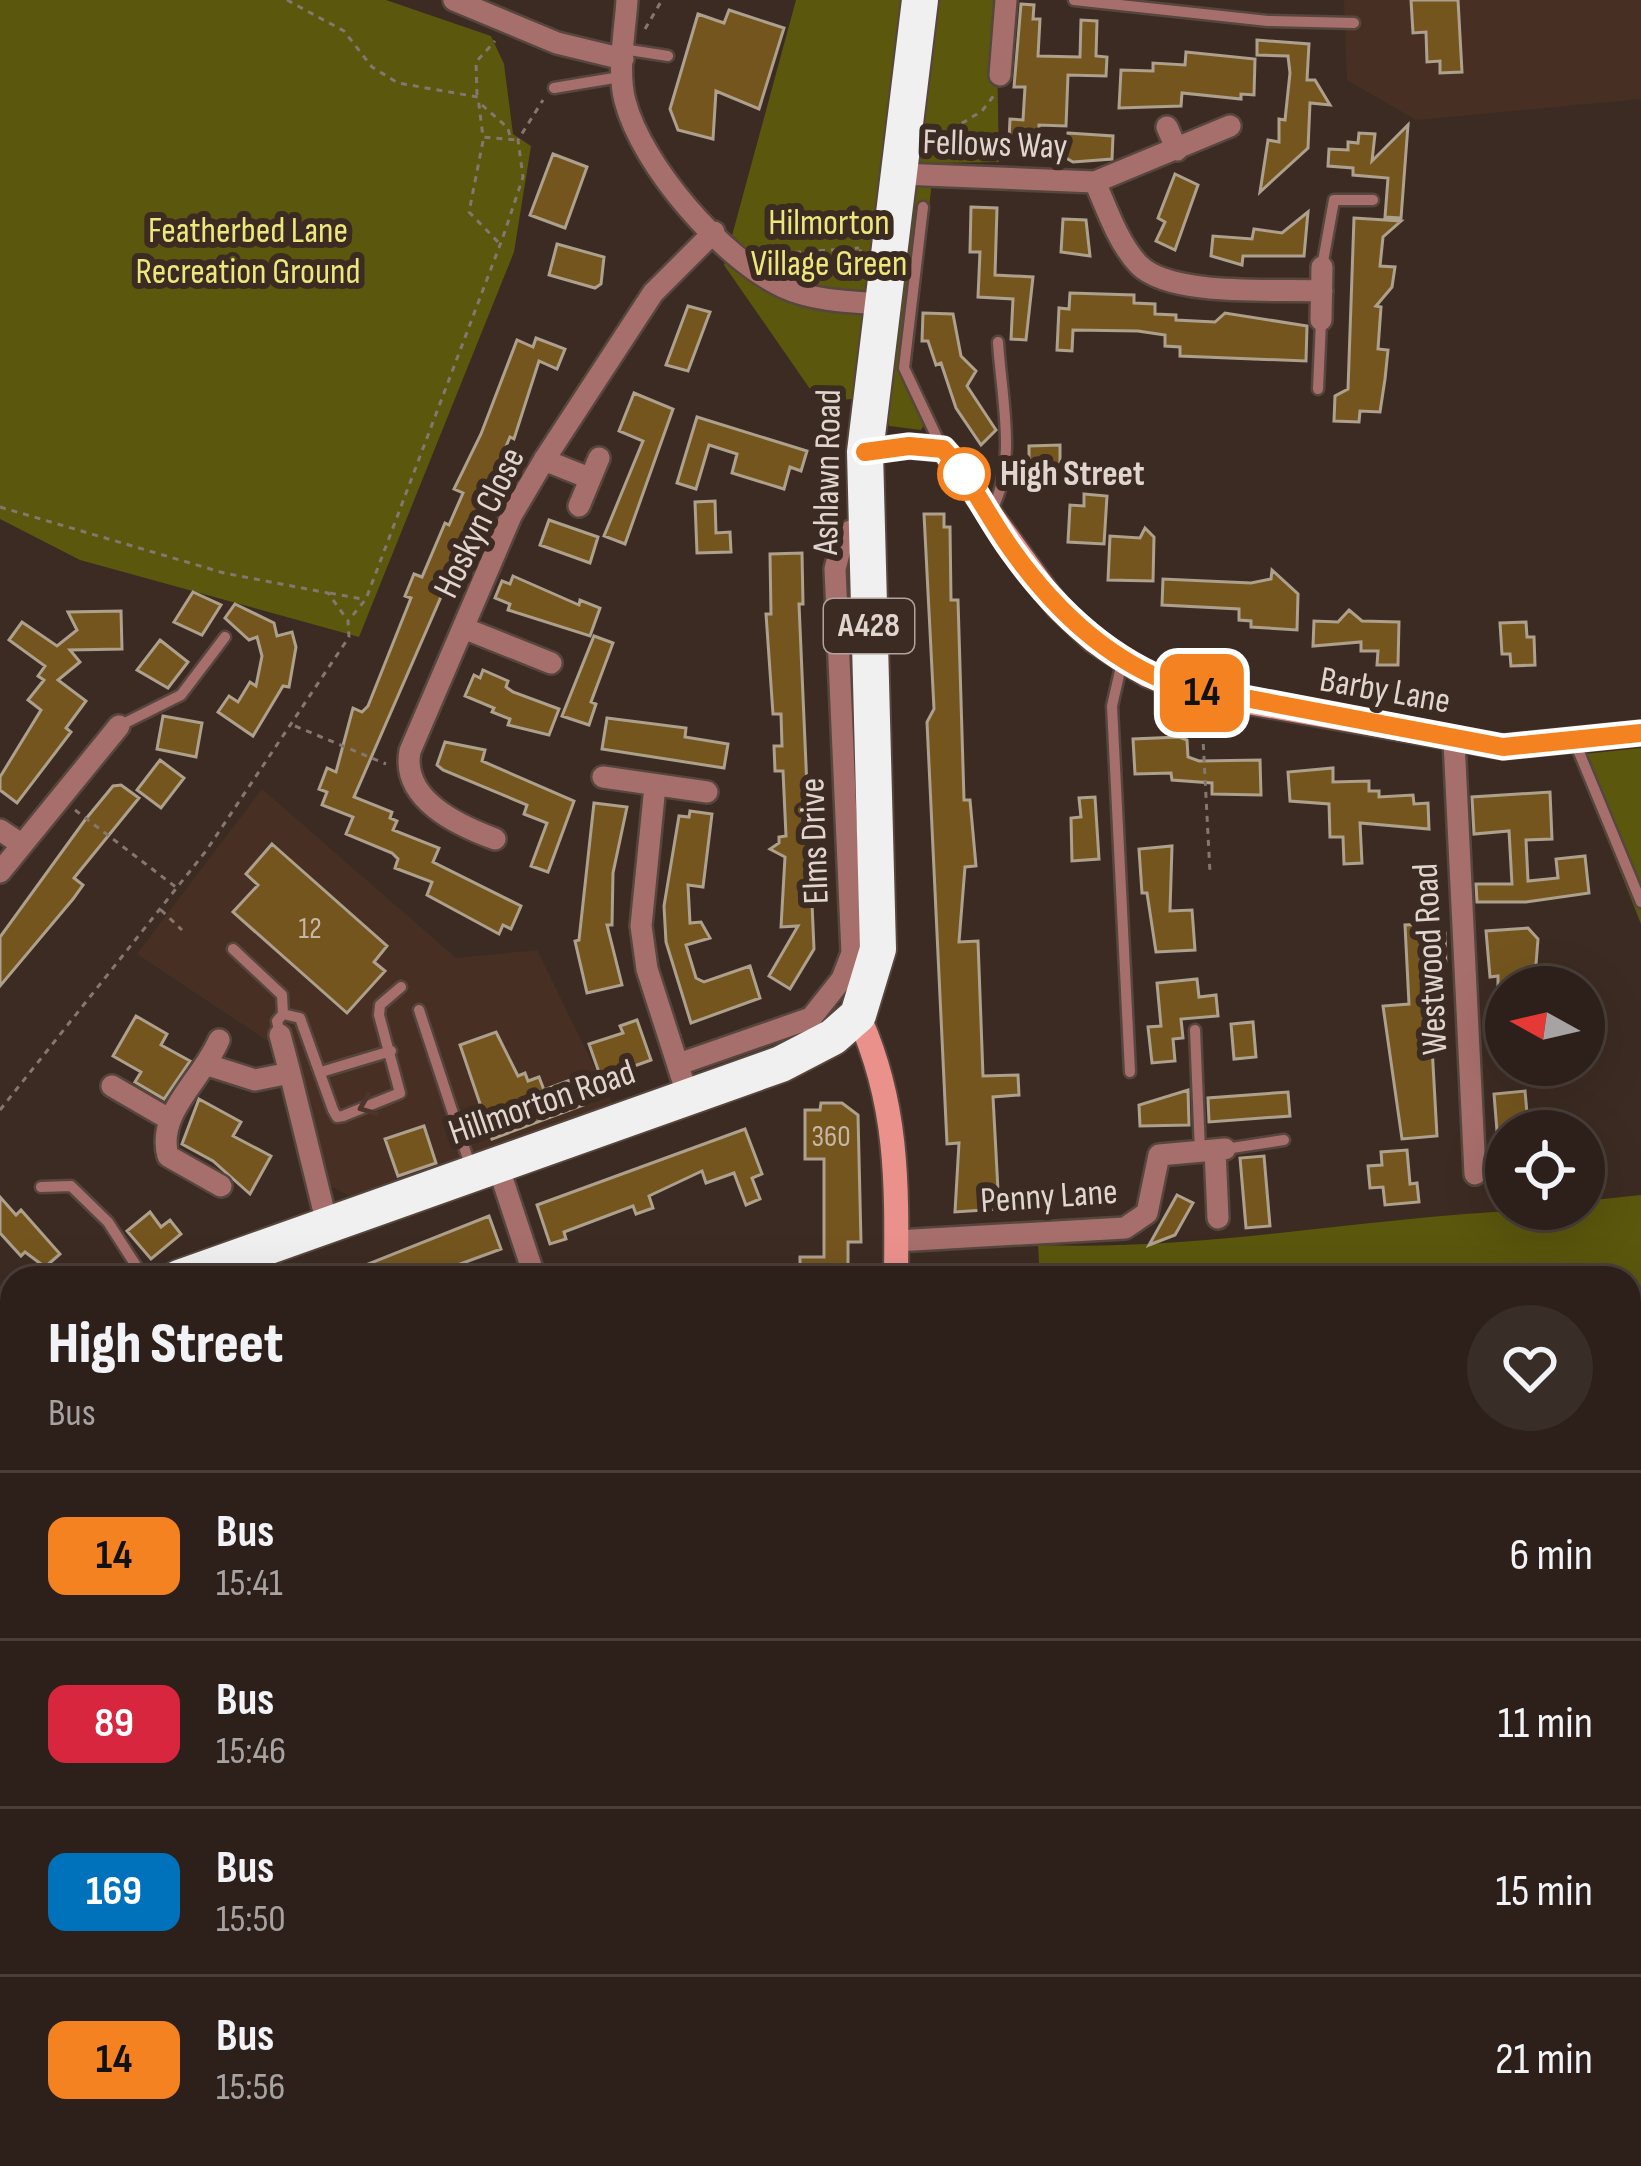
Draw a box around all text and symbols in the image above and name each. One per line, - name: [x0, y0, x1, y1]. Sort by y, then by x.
- street label: Fellows Way: [922, 121, 1068, 169]
- park label: Hilmorton Village Green: [751, 202, 907, 286]
- park label: Featherbed Lane Recreation Ground: [136, 210, 360, 294]
- street label: Ashlawn Road: [805, 389, 851, 556]
- street label: Hoskyn Close: [425, 441, 535, 605]
- marker: High Street: [939, 449, 989, 499]
- place label: High Street: [1000, 453, 1145, 496]
- road number: A428: [824, 599, 914, 653]
- line badge: 14: [1148, 654, 1256, 732]
- street label: Barby Lane: [1316, 658, 1454, 724]
- text: 14: [1184, 667, 1220, 718]
- street label: Elms Drive: [791, 777, 839, 905]
- street label: Westwood Road: [1405, 862, 1457, 1056]
- house number: 12: [298, 911, 322, 947]
- north arrow: [1485, 966, 1605, 1086]
- map controls: [1485, 966, 1605, 1230]
- street label: Hillmorton Road: [443, 1051, 641, 1155]
- one-way arrow: [358, 1092, 379, 1116]
- button: locate: [1485, 1110, 1605, 1230]
- house number: 360: [811, 1119, 851, 1155]
- street label: Penny Lane: [979, 1171, 1119, 1223]
- button: heart: [1467, 1305, 1593, 1431]
- text: High Street: [48, 1311, 283, 1379]
- text: Bus: [48, 1390, 96, 1437]
- text: Bus: [216, 1505, 274, 1560]
- text: 6 min: [1510, 1528, 1593, 1583]
- text: 14: [96, 1530, 132, 1581]
- text: 15:41: [216, 1560, 283, 1607]
- text: Bus: [216, 1673, 274, 1728]
- text: 11 min: [1498, 1696, 1593, 1751]
- text: 89: [94, 1698, 134, 1749]
- text: 15:46: [216, 1728, 286, 1775]
- text: Bus: [216, 1841, 274, 1896]
- text: 15 min: [1496, 1864, 1593, 1919]
- text: 169: [86, 1866, 142, 1917]
- text: 15:50: [216, 1896, 286, 1943]
- text: Bus: [216, 2009, 274, 2064]
- text: 21 min: [1495, 2032, 1593, 2087]
- text: 14: [96, 2034, 132, 2085]
- text: 15:56: [216, 2064, 285, 2111]

